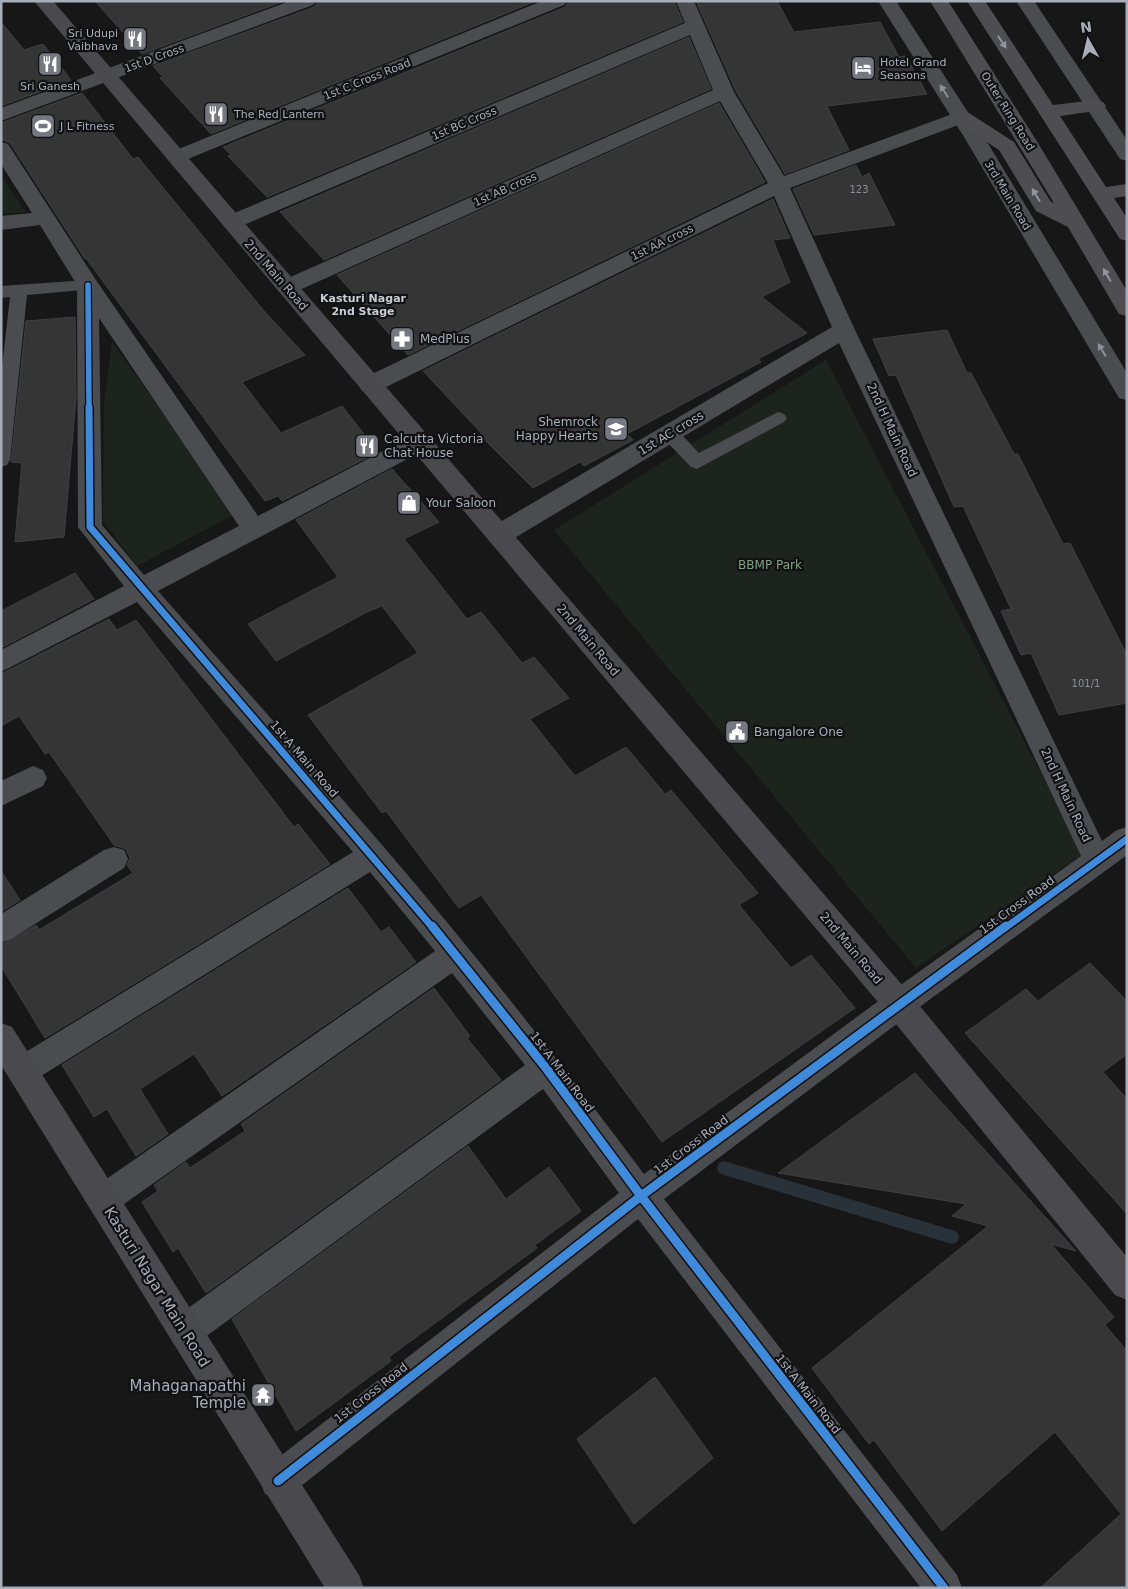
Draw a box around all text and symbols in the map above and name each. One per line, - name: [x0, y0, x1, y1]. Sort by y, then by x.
- north arrow: [1063, 15, 1113, 65]
- text: N: [1079, 18, 1093, 36]
- restaurant icon: Sri Udupi Vaibhava: [122, 26, 148, 52]
- place label: Sri Udupi Vaibhava: [68, 27, 118, 53]
- one-way arrow: [997, 36, 1007, 49]
- street label: 1st D Cross: [123, 42, 186, 75]
- restaurant icon: Sri Ganesh: [37, 51, 63, 77]
- hotel icon: Hotel Grand Seasons: [850, 55, 876, 81]
- street label: 1st C Cross Road: [322, 56, 413, 103]
- place label: Hotel Grand Seasons: [880, 56, 946, 82]
- street label: Outer Ring Road: [978, 69, 1037, 153]
- place label: Sri Ganesh: [20, 80, 80, 93]
- one-way arrow: [940, 85, 949, 98]
- restaurant icon: The Red Lantern: [203, 101, 229, 127]
- street label: 1st BC Cross: [430, 104, 499, 143]
- place label: The Red Lantern: [233, 108, 325, 121]
- sports icon: J L Fitness: [30, 113, 56, 139]
- place label: J L Fitness: [59, 120, 115, 133]
- street label: 3rd Main Road: [982, 158, 1034, 233]
- street label: 1st AB cross: [472, 170, 539, 209]
- house number: 123: [849, 184, 869, 195]
- one-way arrow: [1031, 188, 1040, 201]
- street label: 1st AA cross: [629, 222, 696, 263]
- street label: 2nd Main Road: [241, 237, 311, 313]
- one-way arrow: [1102, 268, 1111, 281]
- district label: Kasturi Nagar 2nd Stage: [320, 292, 407, 318]
- pharmacy icon: MedPlus: [389, 326, 415, 352]
- place label: MedPlus: [420, 332, 470, 346]
- one-way arrow: [1097, 343, 1106, 356]
- street label: 2nd H Main Road: [864, 381, 920, 479]
- street label: 1st AC cross: [636, 408, 706, 458]
- place label: Shemrock Happy Hearts: [516, 415, 598, 443]
- school or university icon: Shemrock Happy Hearts: [603, 416, 629, 442]
- place label: Calcutta Victoria Chat House: [384, 432, 483, 460]
- restaurant icon: Calcutta Victoria Chat House: [354, 433, 380, 459]
- shop icon: Your Saloon: [396, 490, 422, 516]
- place label: Your Saloon: [425, 496, 496, 510]
- park label: BBMP Park: [738, 558, 802, 572]
- street label: 2nd Main Road: [554, 601, 622, 679]
- house number: 101/1: [1072, 678, 1100, 689]
- street label: 1st A Main Road: [267, 718, 341, 800]
- public building icon: Bangalore One: [724, 719, 750, 745]
- place label: Bangalore One: [754, 725, 843, 739]
- street label: 2nd H Main Road: [1038, 746, 1094, 844]
- street label: 1st Cross Road: [977, 873, 1057, 937]
- street label: 2nd Main Road: [817, 909, 885, 987]
- street label: 1st A Main Road: [527, 1029, 597, 1115]
- street label: 1st Cross Road: [651, 1113, 731, 1177]
- street label: Kasturi Nagar Main Road: [100, 1204, 214, 1370]
- street label: 1st A Main Road: [773, 1351, 843, 1437]
- street label: 1st Cross Road: [332, 1360, 410, 1426]
- place label: Mahaganapathi Temple: [129, 1377, 246, 1412]
- temple icon: Mahaganapathi Temple: [250, 1382, 276, 1408]

